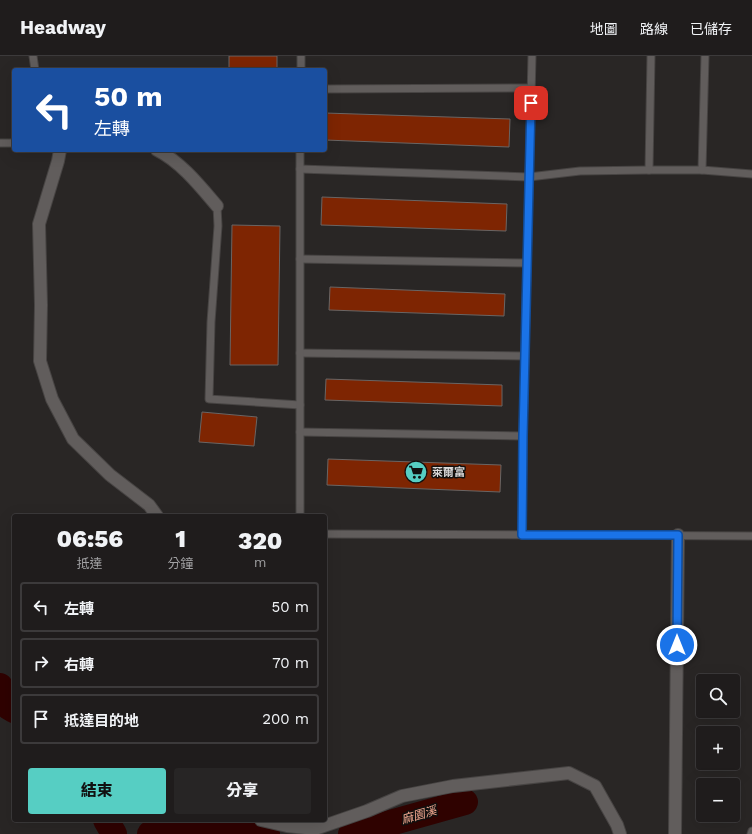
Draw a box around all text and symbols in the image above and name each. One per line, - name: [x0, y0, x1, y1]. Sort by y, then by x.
- text: Headway: [20, 16, 106, 39]
- text: 地圖: [590, 21, 618, 37]
- text: 路線: [640, 21, 668, 37]
- text: 已儲存: [690, 21, 732, 37]
- text: 50 m: [94, 80, 163, 113]
- icon: left: [28, 84, 80, 136]
- pin: [514, 86, 548, 120]
- icon: arrive: [520, 92, 542, 114]
- text: 左轉: [94, 118, 130, 139]
- supermarket icon: 萊爾富: [403, 459, 429, 485]
- place label: 萊爾富: [432, 466, 465, 479]
- text: 06:56: [56, 525, 123, 553]
- text: 1: [175, 525, 186, 553]
- text: 320: [238, 527, 282, 555]
- text: m: [254, 555, 266, 570]
- text: 抵達: [77, 556, 103, 571]
- text: 分鐘: [168, 556, 194, 571]
- icon: left: [30, 596, 52, 618]
- text: 50 m: [272, 598, 309, 616]
- text: 左轉: [64, 600, 94, 618]
- position arrow: [656, 624, 698, 666]
- icon: right: [30, 652, 52, 674]
- text: 70 m: [272, 654, 309, 672]
- text: 右轉: [64, 656, 94, 674]
- map controls: [696, 674, 740, 822]
- button: search: [696, 674, 740, 718]
- icon: arrive: [30, 708, 52, 730]
- text: 200 m: [262, 710, 309, 728]
- text: 抵達目的地: [64, 712, 139, 730]
- button: +: [696, 726, 740, 770]
- button: 結束: [28, 768, 166, 814]
- button: 分享: [174, 768, 311, 814]
- button: −: [696, 778, 740, 822]
- water label: 麻園溪: [400, 803, 440, 827]

